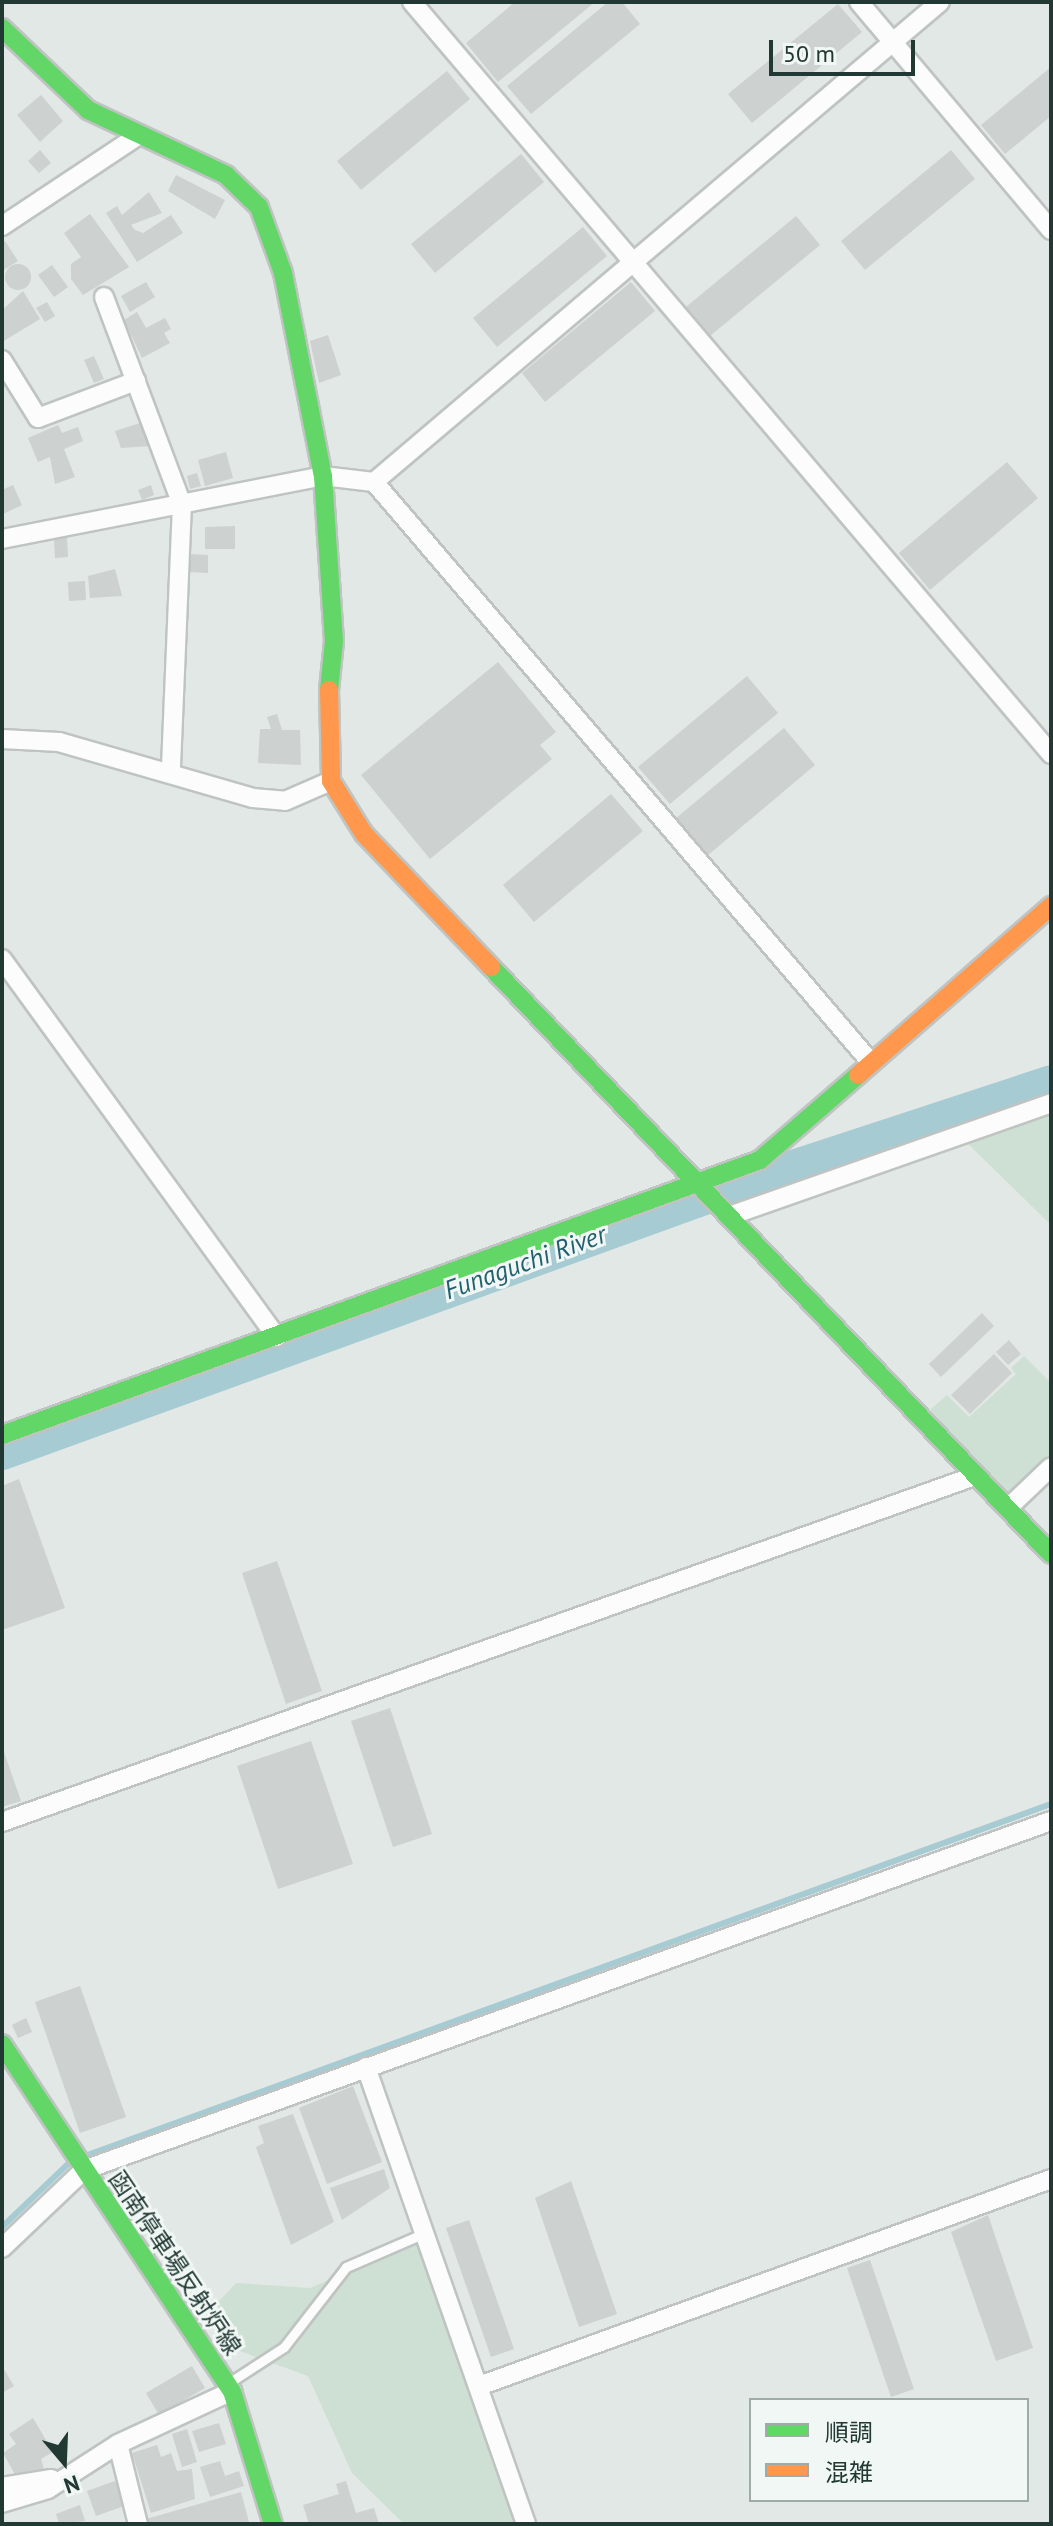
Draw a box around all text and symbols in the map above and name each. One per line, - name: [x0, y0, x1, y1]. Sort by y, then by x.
- scale bar: [773, 24, 919, 74]
- text: 50 m: [783, 38, 835, 69]
- water label: Funaguchi River: [440, 1218, 610, 1306]
- street label: 函南停車場反射炉線: [103, 2165, 247, 2361]
- legend: [749, 2398, 1029, 2502]
- text: 順調: [825, 2417, 873, 2448]
- north arrow: [24, 2422, 104, 2502]
- text: 混雑: [825, 2457, 873, 2488]
- text: N: [60, 2469, 83, 2500]

